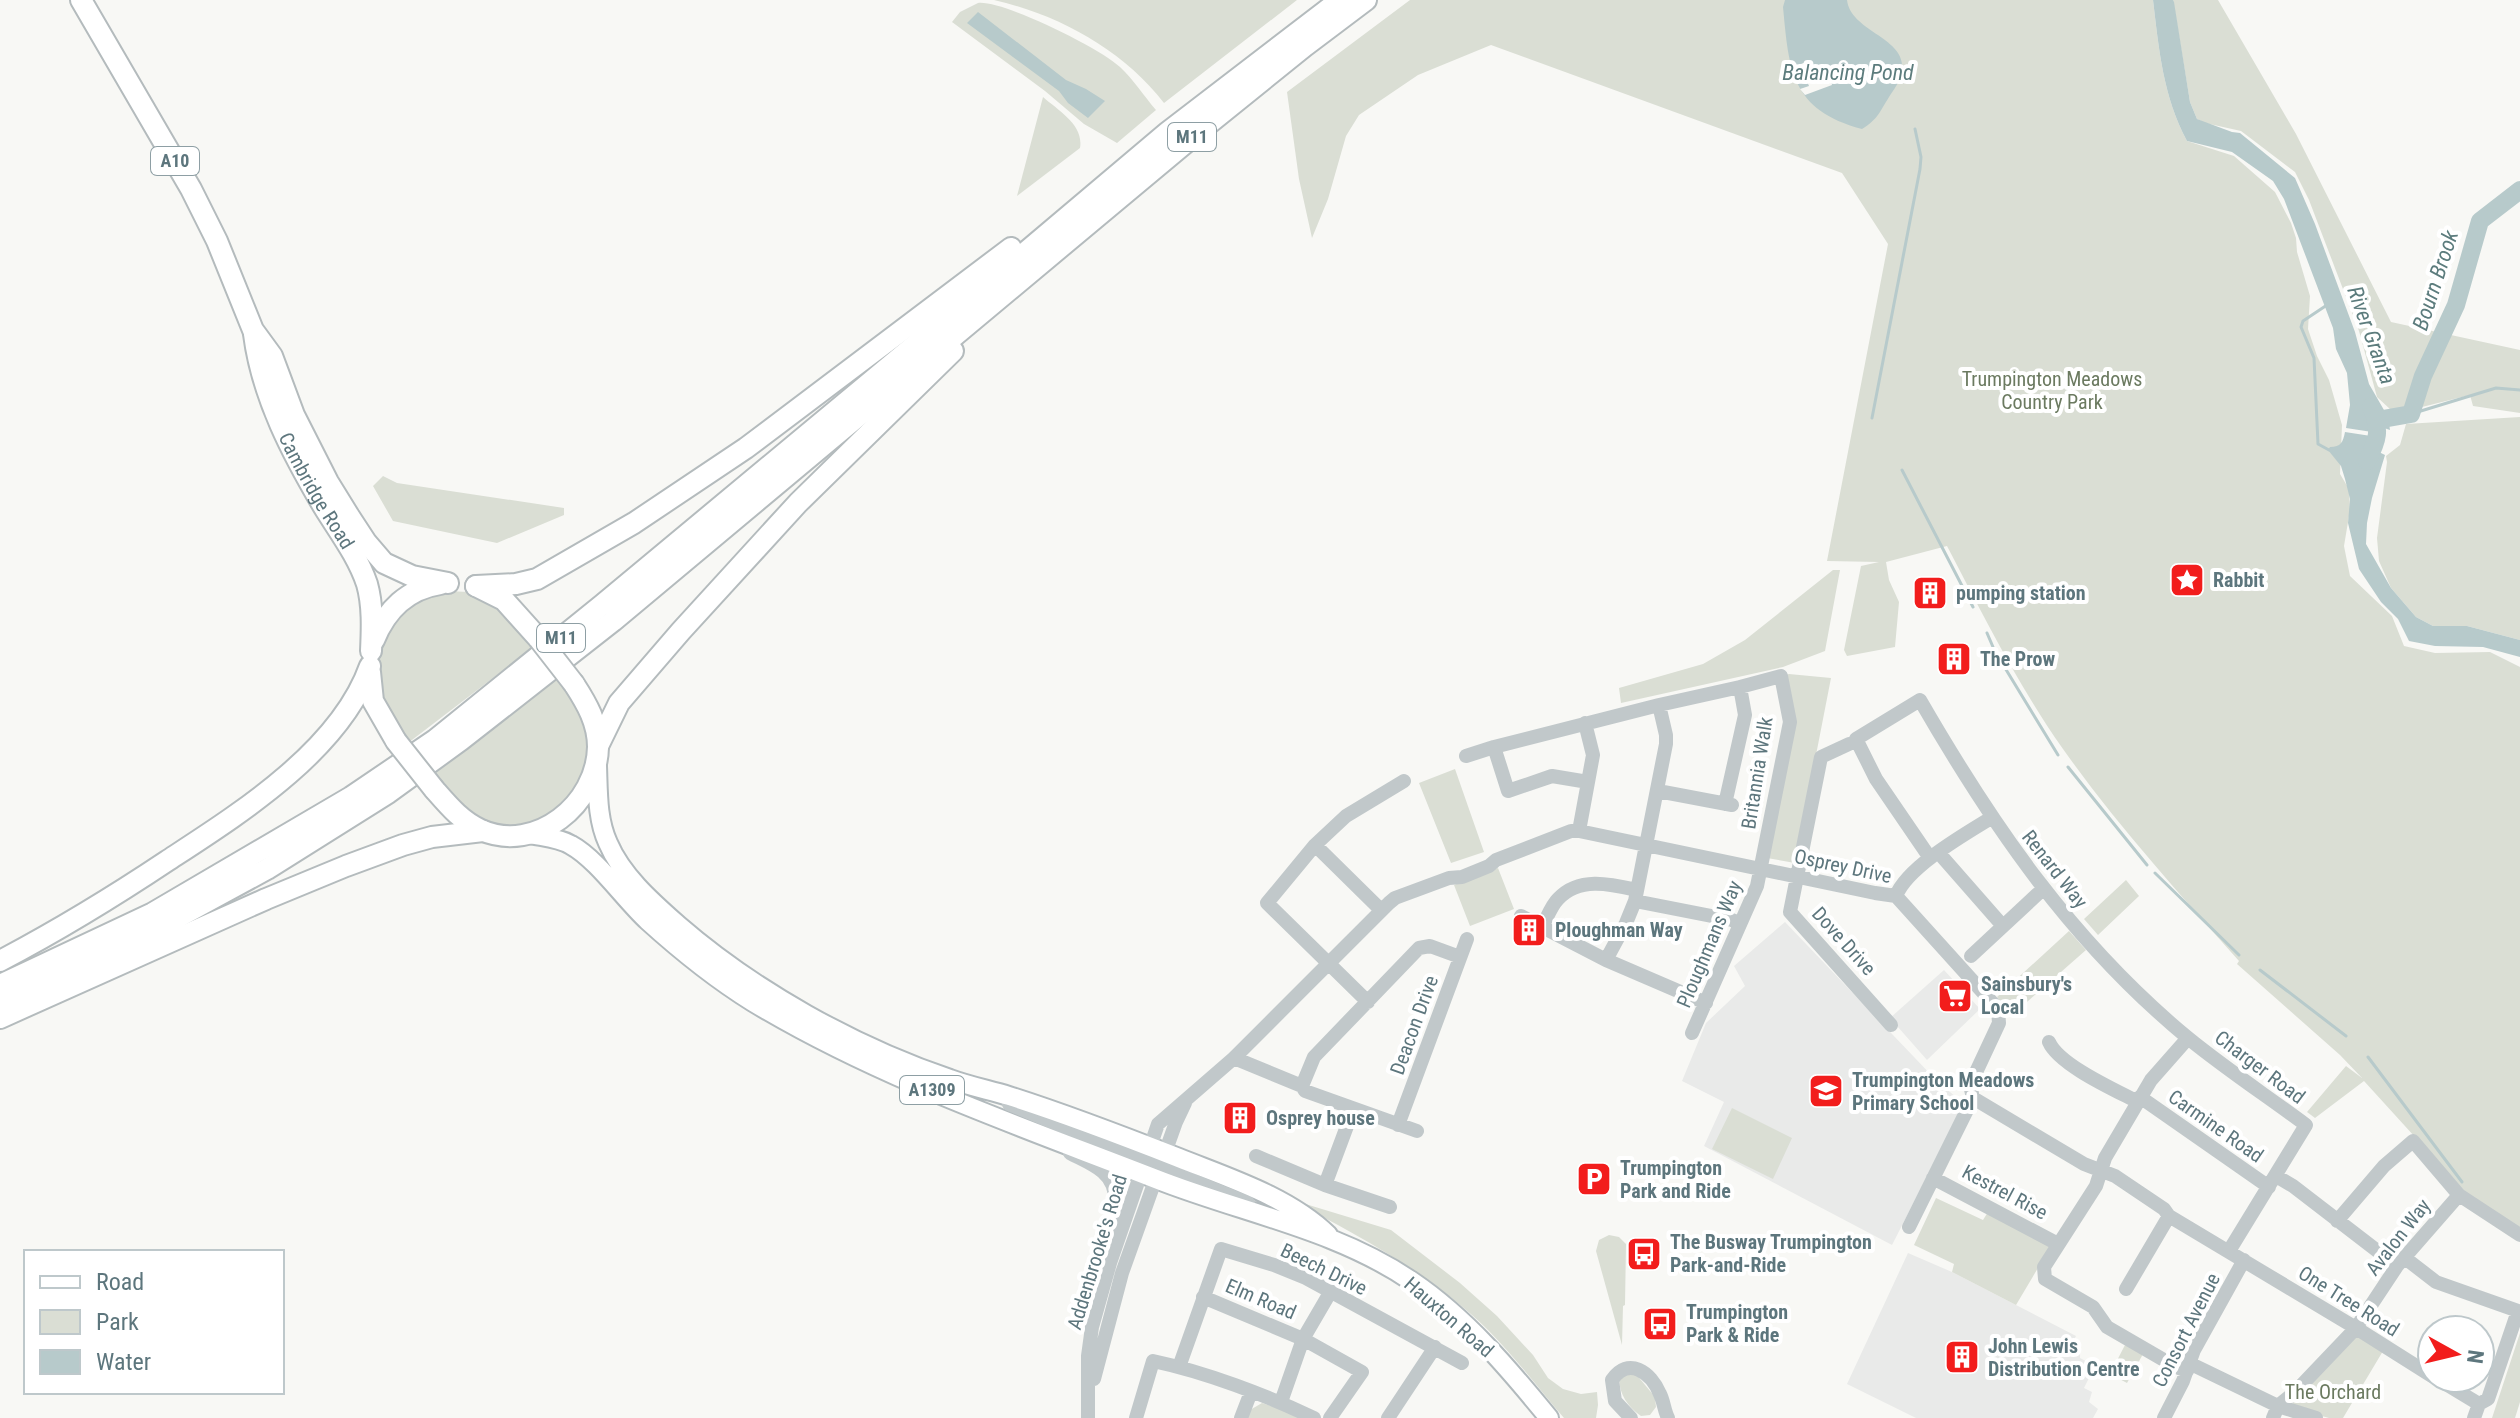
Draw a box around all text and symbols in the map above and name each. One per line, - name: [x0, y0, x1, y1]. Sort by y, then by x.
- water label: Balancing Pond: [1782, 60, 1914, 85]
- road number: M11: [1168, 123, 1216, 151]
- road number: A10: [151, 147, 199, 175]
- water label: Bourn Brook: [2408, 227, 2463, 333]
- water label: River Granta: [2342, 283, 2401, 388]
- park label: Trumpington Meadows Country Park: [1962, 367, 2142, 414]
- street label: Cambridge Road: [274, 429, 359, 553]
- place icon: Rabbit: [2168, 561, 2206, 599]
- place label: Rabbit: [2213, 568, 2264, 592]
- building icon: pumping station: [1911, 574, 1949, 612]
- place label: pumping station: [1956, 581, 2086, 605]
- road number: M11: [537, 624, 585, 652]
- building icon: The Prow: [1935, 640, 1973, 678]
- place label: The Prow: [1980, 647, 2055, 671]
- street label: Britannia Walk: [1736, 715, 1778, 831]
- street label: Renard Way: [2017, 825, 2093, 913]
- street label: Osprey Drive: [1792, 844, 1894, 888]
- street label: Ploughmans Way: [1671, 877, 1747, 1011]
- street label: Dove Drive: [1807, 902, 1881, 980]
- building icon: Ploughman Way: [1510, 911, 1548, 949]
- place label: Ploughman Way: [1555, 918, 1683, 942]
- street label: Deacon Drive: [1385, 972, 1443, 1078]
- place label: Sainsbury's Local: [1981, 972, 2072, 1019]
- supermarket icon: Sainsbury's Local: [1936, 977, 1974, 1015]
- street label: Charger Road: [2210, 1025, 2310, 1109]
- place label: Trumpington Meadows Primary School: [1852, 1068, 2034, 1115]
- school or university icon: Trumpington Meadows Primary School: [1807, 1072, 1845, 1110]
- road number: A1309: [900, 1076, 964, 1104]
- street label: Carmine Road: [2164, 1084, 2268, 1168]
- building icon: Osprey house: [1221, 1099, 1259, 1137]
- place label: Osprey house: [1266, 1106, 1375, 1130]
- place label: Trumpington Park and Ride: [1620, 1156, 1731, 1203]
- parking icon: Trumpington Park and Ride: [1575, 1160, 1613, 1198]
- street label: Kestrel Rise: [1958, 1160, 2052, 1224]
- street label: Addenbrooke's Road: [1062, 1172, 1132, 1332]
- street label: Avalon Way: [2361, 1194, 2435, 1280]
- place label: The Busway Trumpington Park-and-Ride: [1670, 1230, 1872, 1277]
- bus stop icon: The Busway Trumpington Park-and-Ride: [1625, 1235, 1663, 1273]
- street label: Beech Drive: [1277, 1238, 1371, 1300]
- legend: [24, 1250, 284, 1394]
- street label: One Tree Road: [2294, 1261, 2404, 1341]
- text: Road: [96, 1268, 144, 1296]
- street label: Consort Avenue: [2147, 1269, 2225, 1391]
- street label: Hauxton Road: [1399, 1272, 1499, 1362]
- street label: Elm Road: [1222, 1273, 1300, 1325]
- place label: Trumpington Park & Ride: [1686, 1300, 1788, 1347]
- bus stop icon: Trumpington Park & Ride: [1641, 1305, 1679, 1343]
- text: Park: [96, 1308, 139, 1336]
- north arrow: [2416, 1314, 2496, 1394]
- place label: John Lewis Distribution Centre: [1988, 1334, 2139, 1381]
- building icon: John Lewis Distribution Centre: [1943, 1338, 1981, 1376]
- text: Water: [96, 1348, 151, 1376]
- text: N: [2462, 1348, 2489, 1365]
- park label: The Orchard: [2285, 1380, 2381, 1404]

